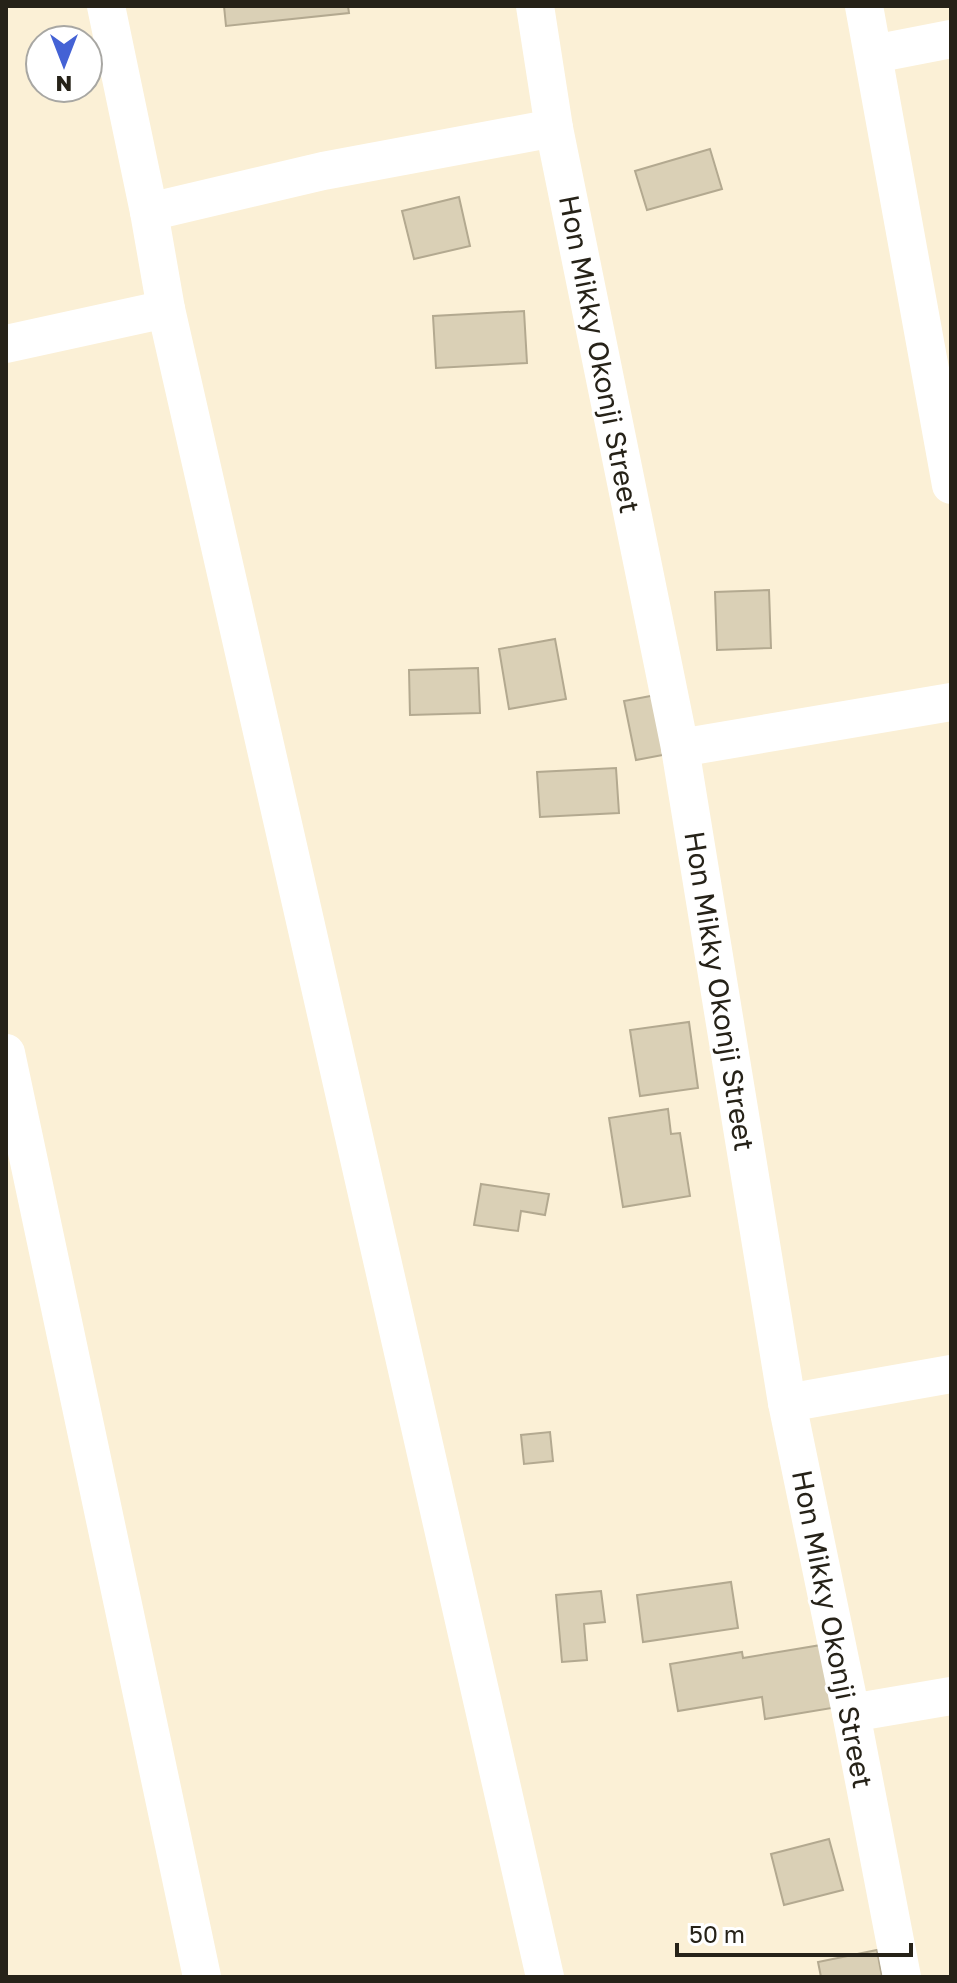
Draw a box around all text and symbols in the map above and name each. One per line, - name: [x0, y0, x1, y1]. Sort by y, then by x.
- north arrow: [24, 24, 104, 104]
- text: N: [56, 71, 72, 98]
- street label: Hon Mikky Okonji Street: [553, 192, 647, 516]
- street label: Hon Mikky Okonji Street: [678, 829, 762, 1153]
- street label: Hon Mikky Okonji Street: [786, 1467, 880, 1791]
- scale bar: [677, 1907, 911, 1957]
- text: 50 m: [689, 1919, 745, 1948]

